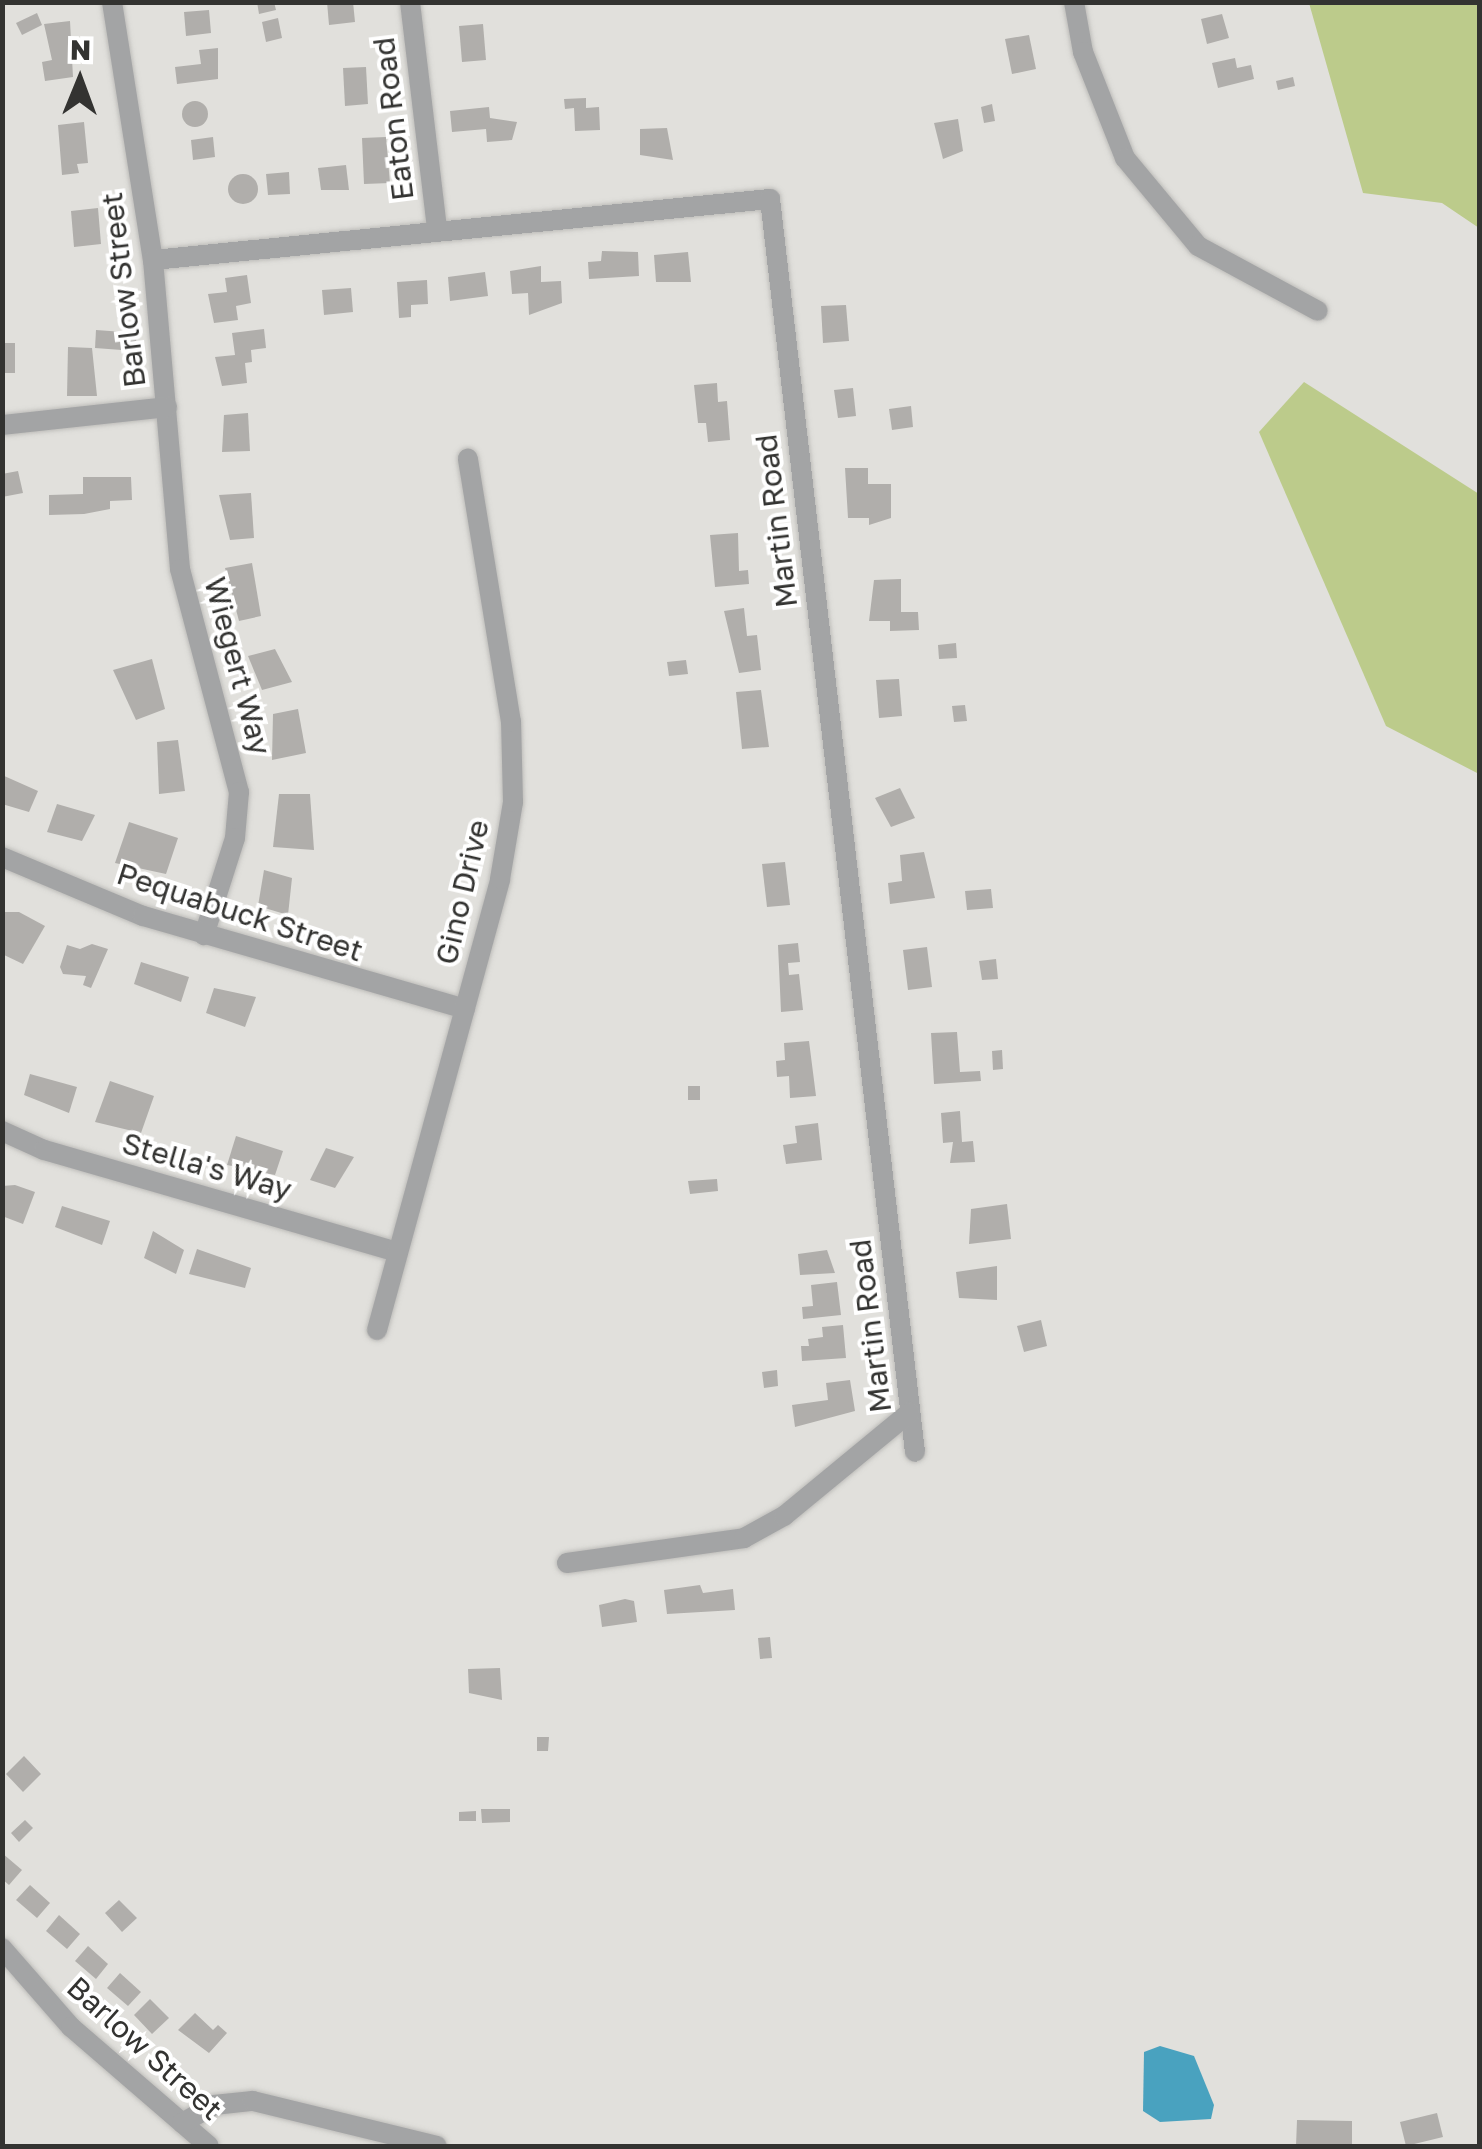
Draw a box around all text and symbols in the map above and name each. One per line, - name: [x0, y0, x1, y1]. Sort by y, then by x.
- north arrow: [30, 30, 130, 130]
- text: N: [70, 33, 91, 66]
- street label: Eaton Road: [365, 35, 421, 203]
- street label: Barlow Street: [93, 190, 153, 390]
- street label: Martin Road: [747, 432, 805, 610]
- street label: Wiegert Way: [197, 573, 279, 759]
- street label: Gino Drive: [428, 816, 496, 968]
- street label: Pequabuck Street: [112, 855, 368, 969]
- street label: Stella's Way: [118, 1125, 296, 1207]
- street label: Martin Road: [841, 1237, 899, 1415]
- street label: Barlow Street: [60, 1969, 230, 2127]

